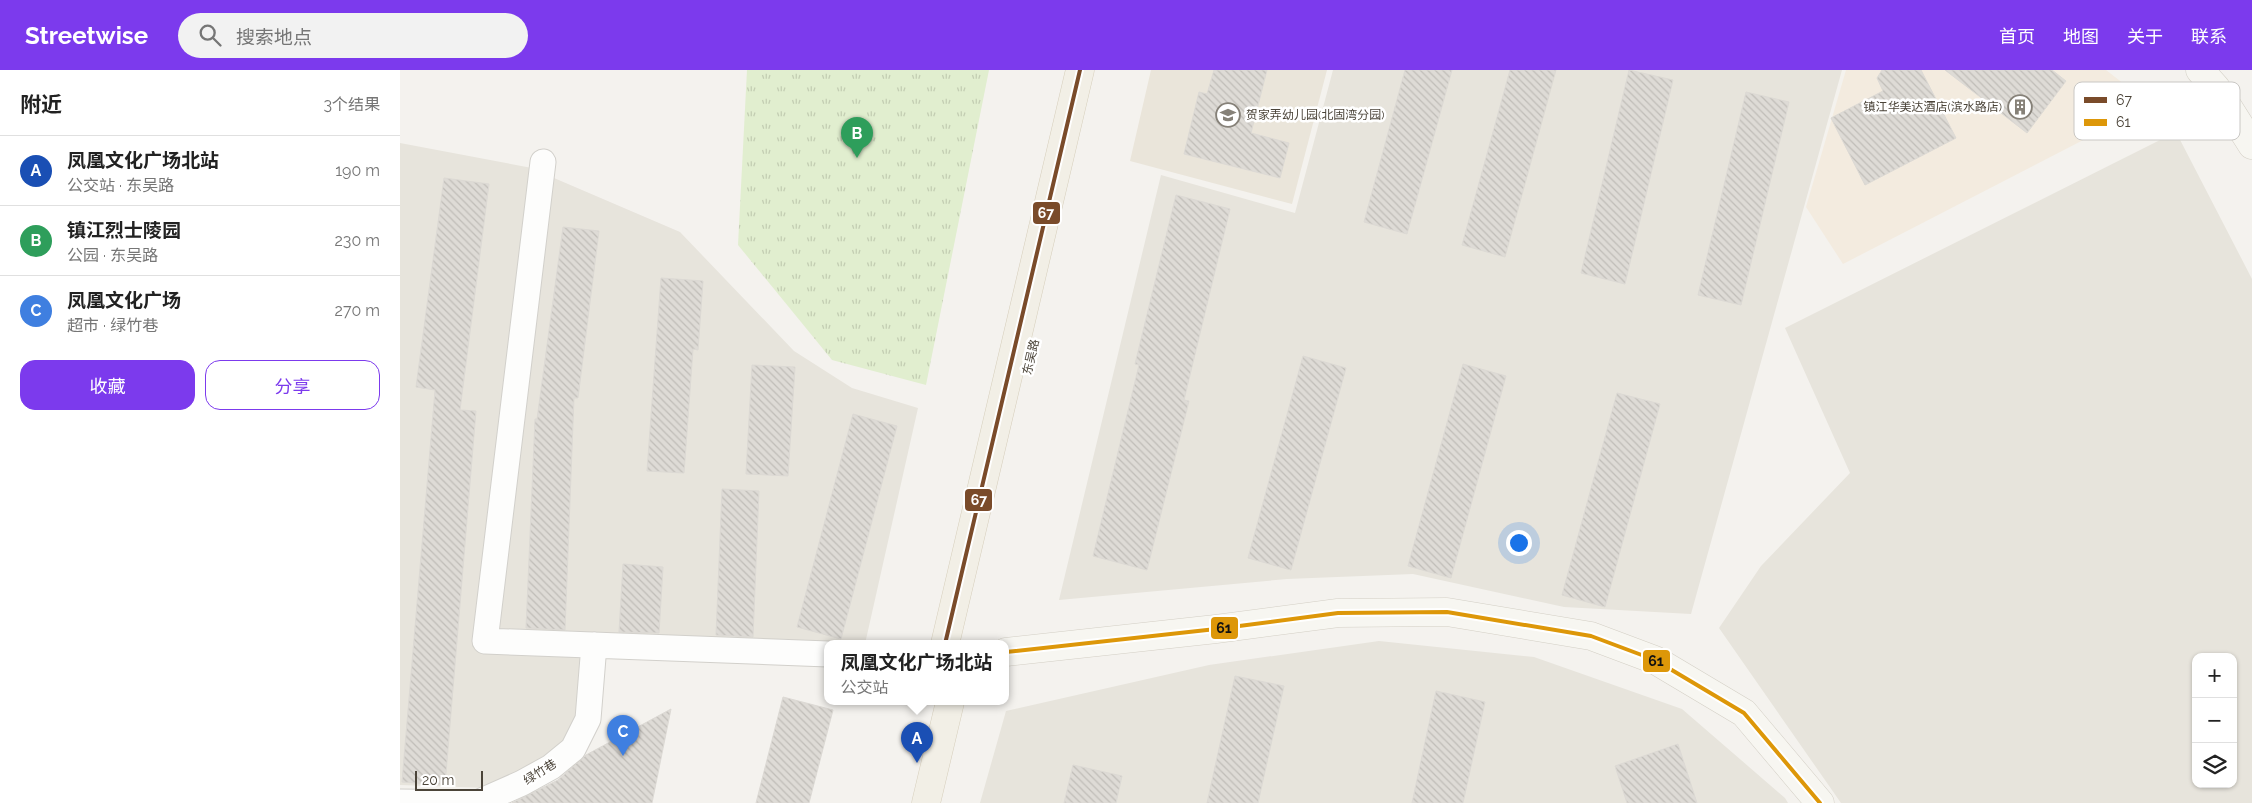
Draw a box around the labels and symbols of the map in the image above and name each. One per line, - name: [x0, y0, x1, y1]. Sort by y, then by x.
- legend: [2074, 82, 2240, 140]
- text: 67: [2116, 92, 2132, 108]
- building icon: 镇江华美达酒店(滨水路店): [2007, 94, 2033, 120]
- place label: 镇江华美达酒店(滨水路店): [1864, 100, 2002, 114]
- school or university icon: 贺家弄幼儿园(北固湾分园): [1215, 102, 1241, 128]
- place label: 贺家弄幼儿园(北固湾分园): [1246, 108, 1384, 122]
- text: 61: [2116, 114, 2130, 130]
- pin: B: [841, 117, 873, 158]
- line badge: 67: [1032, 201, 1061, 225]
- text: 67: [1038, 205, 1054, 221]
- street label: 东吴路: [1020, 338, 1042, 376]
- line badge: 67: [964, 488, 993, 512]
- text: 67: [971, 492, 987, 508]
- your location: [1506, 530, 1532, 556]
- line badge: 61: [1210, 616, 1239, 640]
- text: 61: [1216, 620, 1232, 636]
- line badge: 61: [1642, 649, 1671, 673]
- text: 61: [1648, 653, 1664, 669]
- pin: C: [607, 715, 639, 756]
- pin: A: [901, 722, 933, 763]
- street label: 绿竹巷: [521, 757, 559, 787]
- scale bar: [415, 768, 482, 791]

